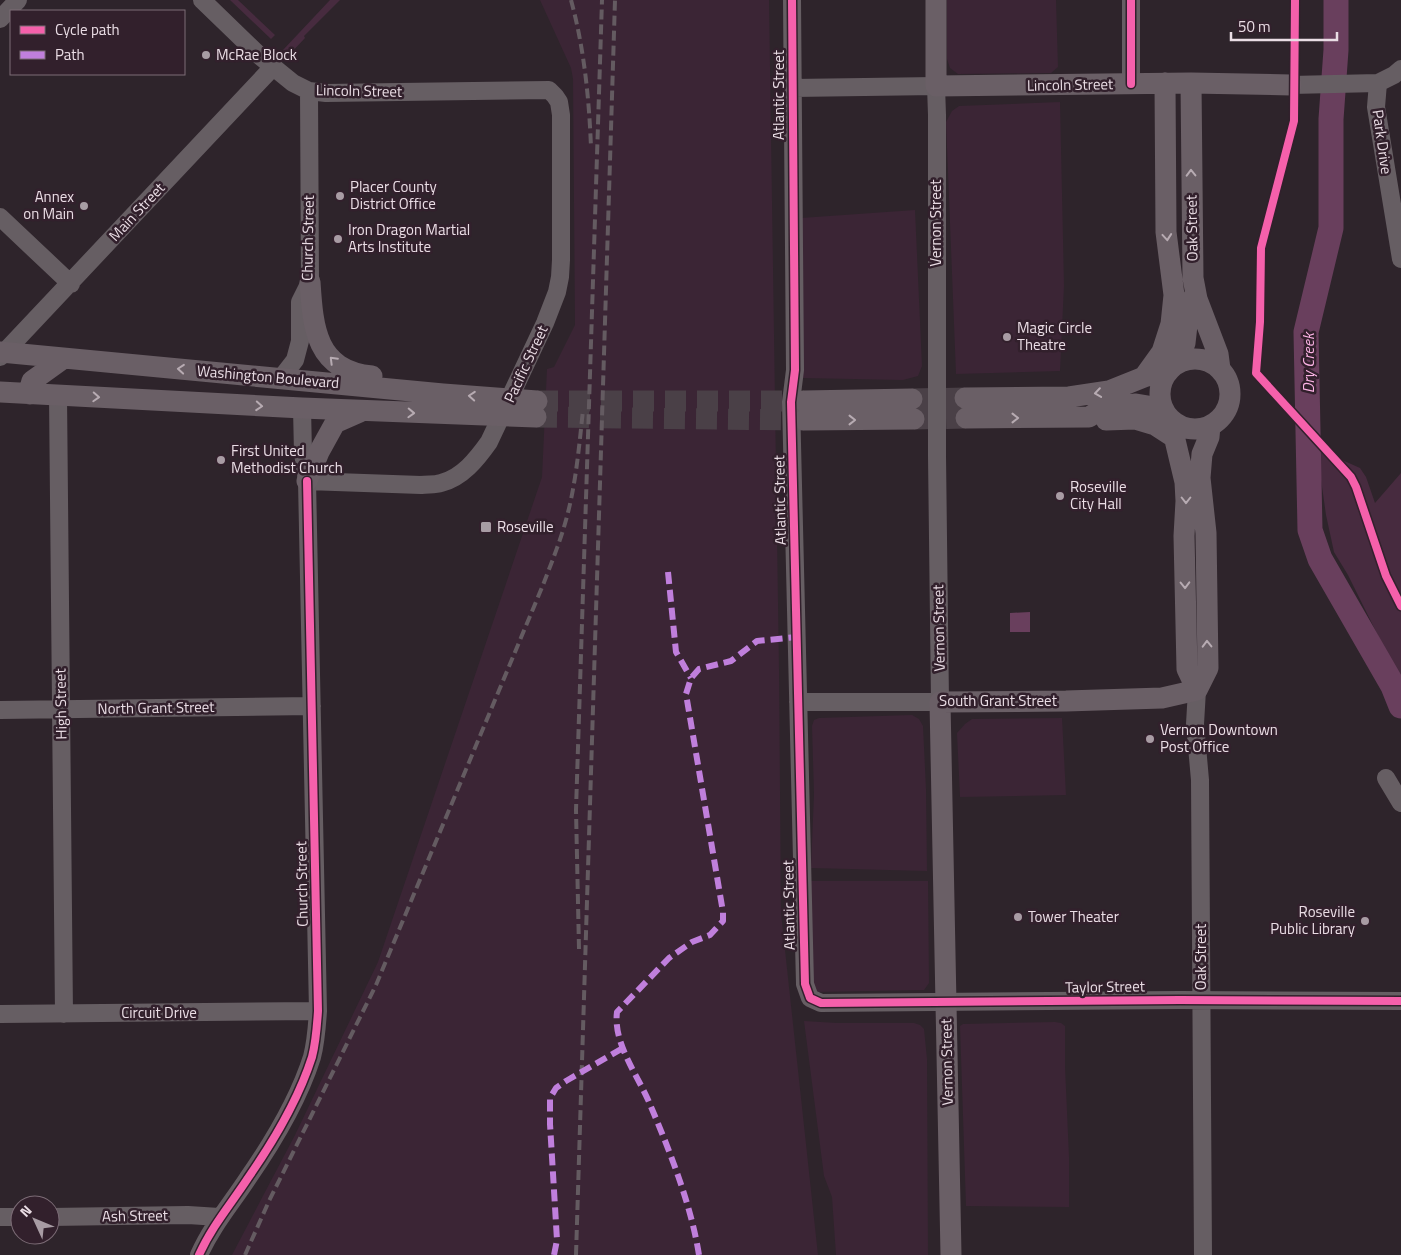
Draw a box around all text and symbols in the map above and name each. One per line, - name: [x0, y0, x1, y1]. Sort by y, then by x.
- legend: [10, 10, 185, 75]
- scale bar: [1231, 10, 1337, 42]
- text: 50 m: [1238, 15, 1271, 38]
- text: Cycle path: [55, 18, 120, 41]
- text: Path: [55, 43, 85, 66]
- place label: McRae Block: [216, 43, 297, 66]
- marker: McRae Block: [200, 49, 212, 61]
- street label: Atlantic Street: [767, 49, 790, 140]
- street label: Lincoln Street: [1027, 72, 1114, 97]
- street label: Lincoln Street: [316, 78, 403, 103]
- street label: Park Drive: [1367, 108, 1398, 176]
- one-way arrow: [1186, 169, 1197, 177]
- place label: Placer County District Office: [350, 175, 437, 215]
- street label: Main Street: [103, 176, 171, 246]
- street label: Vernon Street: [924, 179, 947, 267]
- place label: Annex on Main: [23, 185, 74, 225]
- marker: Placer County District Office: [334, 190, 346, 202]
- street label: Church Street: [295, 194, 320, 281]
- street label: Oak Street: [1179, 194, 1204, 261]
- marker: Annex on Main: [78, 200, 90, 212]
- place label: Iron Dragon Martial Arts Institute: [348, 218, 470, 258]
- marker: Iron Dragon Martial Arts Institute: [332, 233, 344, 245]
- one-way arrow: [1161, 233, 1172, 241]
- place label: Magic Circle Theatre: [1017, 316, 1092, 356]
- street label: Pacific Street: [498, 321, 554, 406]
- marker: Magic Circle Theatre: [1001, 331, 1013, 343]
- water label: Dry Creek: [1296, 331, 1320, 393]
- one-way arrow: [330, 357, 339, 366]
- street label: Washington Boulevard: [196, 359, 340, 394]
- one-way arrow: [176, 363, 184, 374]
- one-way arrow: [1094, 387, 1102, 398]
- one-way arrow: [93, 391, 101, 402]
- one-way arrow: [468, 391, 476, 402]
- one-way arrow: [255, 400, 263, 411]
- one-way arrow: [407, 407, 415, 418]
- one-way arrow: [1012, 413, 1019, 423]
- one-way arrow: [849, 414, 857, 425]
- place label: First United Methodist Church: [231, 439, 343, 479]
- marker: First United Methodist Church: [215, 454, 227, 466]
- street label: Atlantic Street: [767, 454, 792, 545]
- place label: Roseville City Hall: [1070, 475, 1126, 515]
- marker: Roseville City Hall: [1054, 490, 1066, 502]
- one-way arrow: [1181, 497, 1191, 505]
- place label: Roseville: [497, 515, 553, 538]
- marker: Roseville: [479, 520, 493, 534]
- one-way arrow: [1180, 581, 1191, 589]
- street label: Vernon Street: [926, 584, 951, 672]
- one-way arrow: [1202, 639, 1212, 647]
- street label: High Street: [48, 668, 73, 740]
- street label: South Grant Street: [939, 689, 1058, 712]
- street label: North Grant Street: [97, 695, 215, 720]
- place label: Vernon Downtown Post Office: [1160, 718, 1278, 758]
- marker: Vernon Downtown Post Office: [1144, 733, 1156, 745]
- street label: Church Street: [289, 840, 314, 927]
- street label: Atlantic Street: [776, 859, 801, 950]
- place label: Roseville Public Library: [1270, 900, 1355, 940]
- place label: Tower Theater: [1028, 905, 1119, 928]
- marker: Tower Theater: [1012, 911, 1024, 923]
- marker: Roseville Public Library: [1359, 915, 1371, 927]
- street label: Oak Street: [1189, 923, 1212, 990]
- street label: Taylor Street: [1065, 974, 1146, 999]
- street label: Circuit Drive: [121, 1001, 197, 1024]
- street label: Vernon Street: [934, 1018, 959, 1106]
- north arrow: [10, 1195, 60, 1245]
- text: N: [14, 1200, 36, 1221]
- street label: Ash Street: [102, 1203, 169, 1228]

